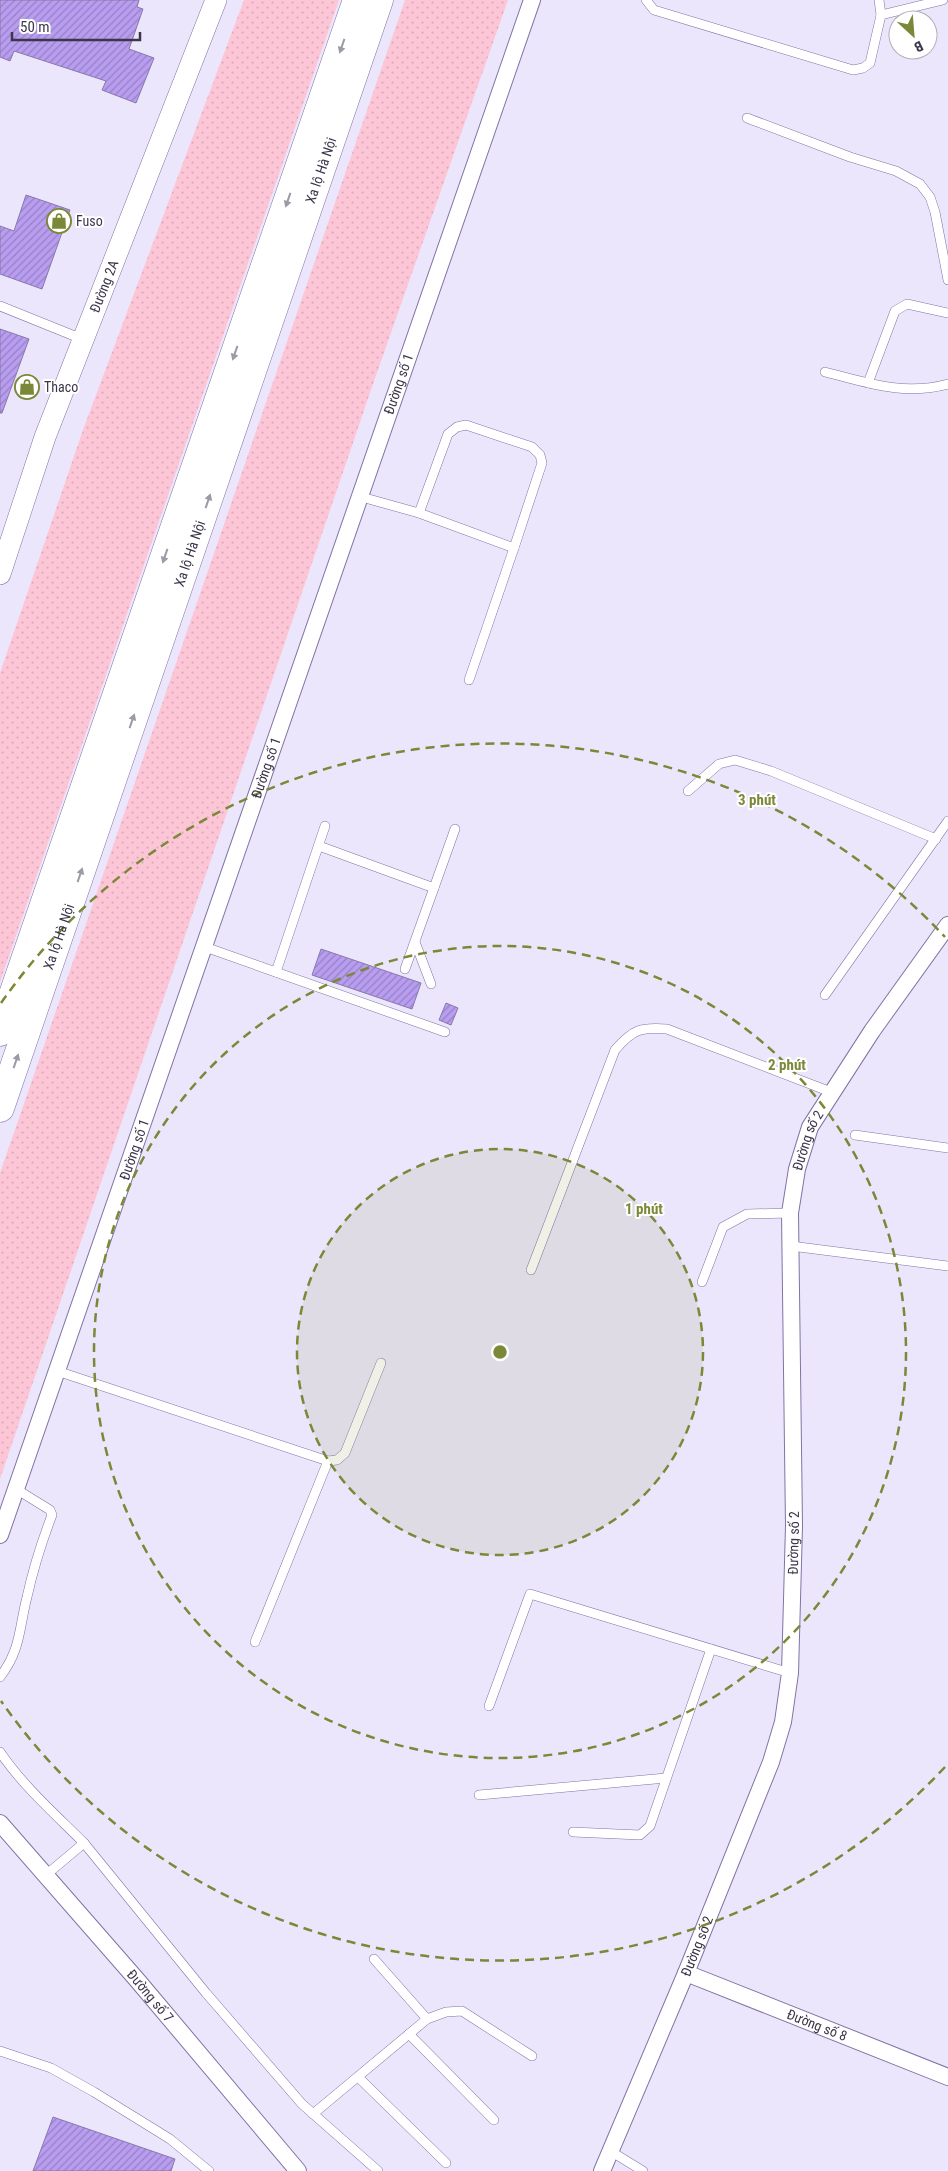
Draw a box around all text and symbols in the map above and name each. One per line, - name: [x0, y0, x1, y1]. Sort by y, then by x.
- scale bar: [12, 10, 140, 42]
- north arrow: [888, 10, 938, 60]
- text: 50 m: [20, 18, 50, 36]
- text: B: [912, 38, 926, 56]
- one-way arrow: [337, 39, 345, 54]
- street label: Xa lộ Hà Nội: [302, 135, 339, 205]
- one-way arrow: [284, 192, 291, 207]
- shop icon: Fuso: [46, 208, 72, 234]
- place label: Fuso: [76, 213, 103, 229]
- street label: Đường 2A: [87, 258, 121, 315]
- one-way arrow: [231, 346, 239, 361]
- street label: Đường số 1: [380, 351, 416, 417]
- shop icon: Thaco: [14, 374, 40, 400]
- place label: Thaco: [44, 379, 78, 395]
- one-way arrow: [204, 493, 212, 508]
- street label: Xa lộ Hà Nội: [171, 518, 208, 589]
- one-way arrow: [161, 549, 168, 564]
- one-way arrow: [129, 713, 137, 728]
- street label: Đường số 1: [248, 735, 284, 800]
- text: 3 phút: [738, 791, 776, 809]
- one-way arrow: [77, 867, 84, 882]
- street label: Xa lộ Hà Nội: [40, 902, 77, 972]
- one-way arrow: [13, 1054, 20, 1069]
- text: 2 phút: [768, 1056, 806, 1074]
- street label: Đường số 2: [789, 1107, 827, 1172]
- street label: Đường số 1: [116, 1117, 152, 1182]
- text: 1 phút: [625, 1200, 663, 1218]
- centre of rings: [491, 1343, 509, 1361]
- street label: Đường số 2: [785, 1511, 802, 1575]
- street label: Đường số 2: [678, 1914, 716, 1979]
- street label: Đường số 7: [124, 1966, 177, 2025]
- street label: Đường số 8: [785, 2006, 850, 2044]

